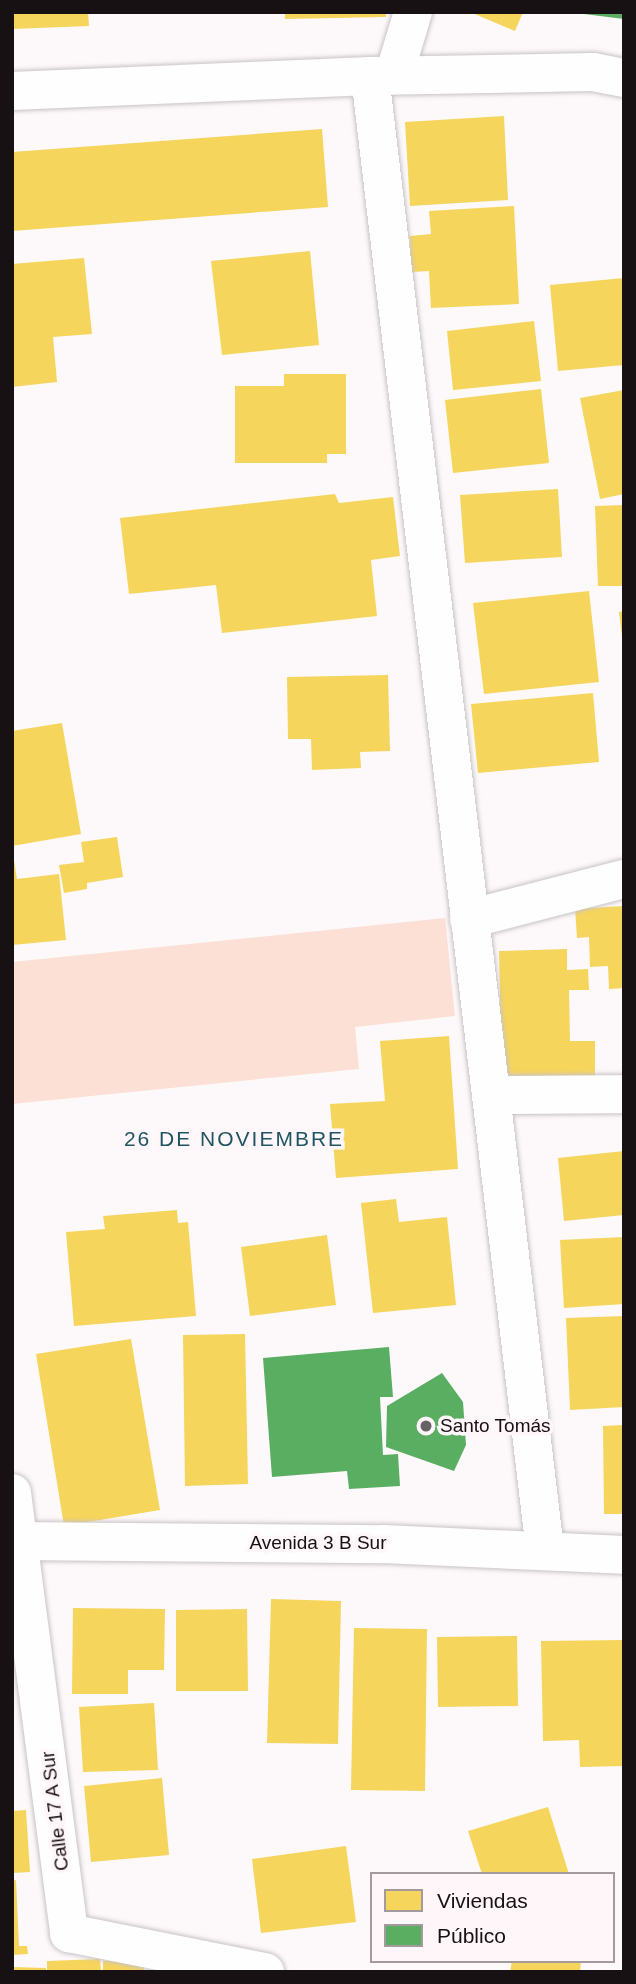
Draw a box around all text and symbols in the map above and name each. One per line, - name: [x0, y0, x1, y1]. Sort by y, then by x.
- district label: 26 DE NOVIEMBRE: [126, 1126, 342, 1152]
- place label: Santo Tomás: [440, 1415, 551, 1437]
- marker: Santo Tomás: [418, 1418, 434, 1434]
- street label: Avenida 3 B Sur: [250, 1532, 386, 1554]
- street label: Calle 17 A Sur: [36, 1749, 74, 1873]
- legend: [370, 1872, 615, 1963]
- text: Viviendas: [437, 1889, 528, 1912]
- text: Público: [437, 1924, 506, 1947]

